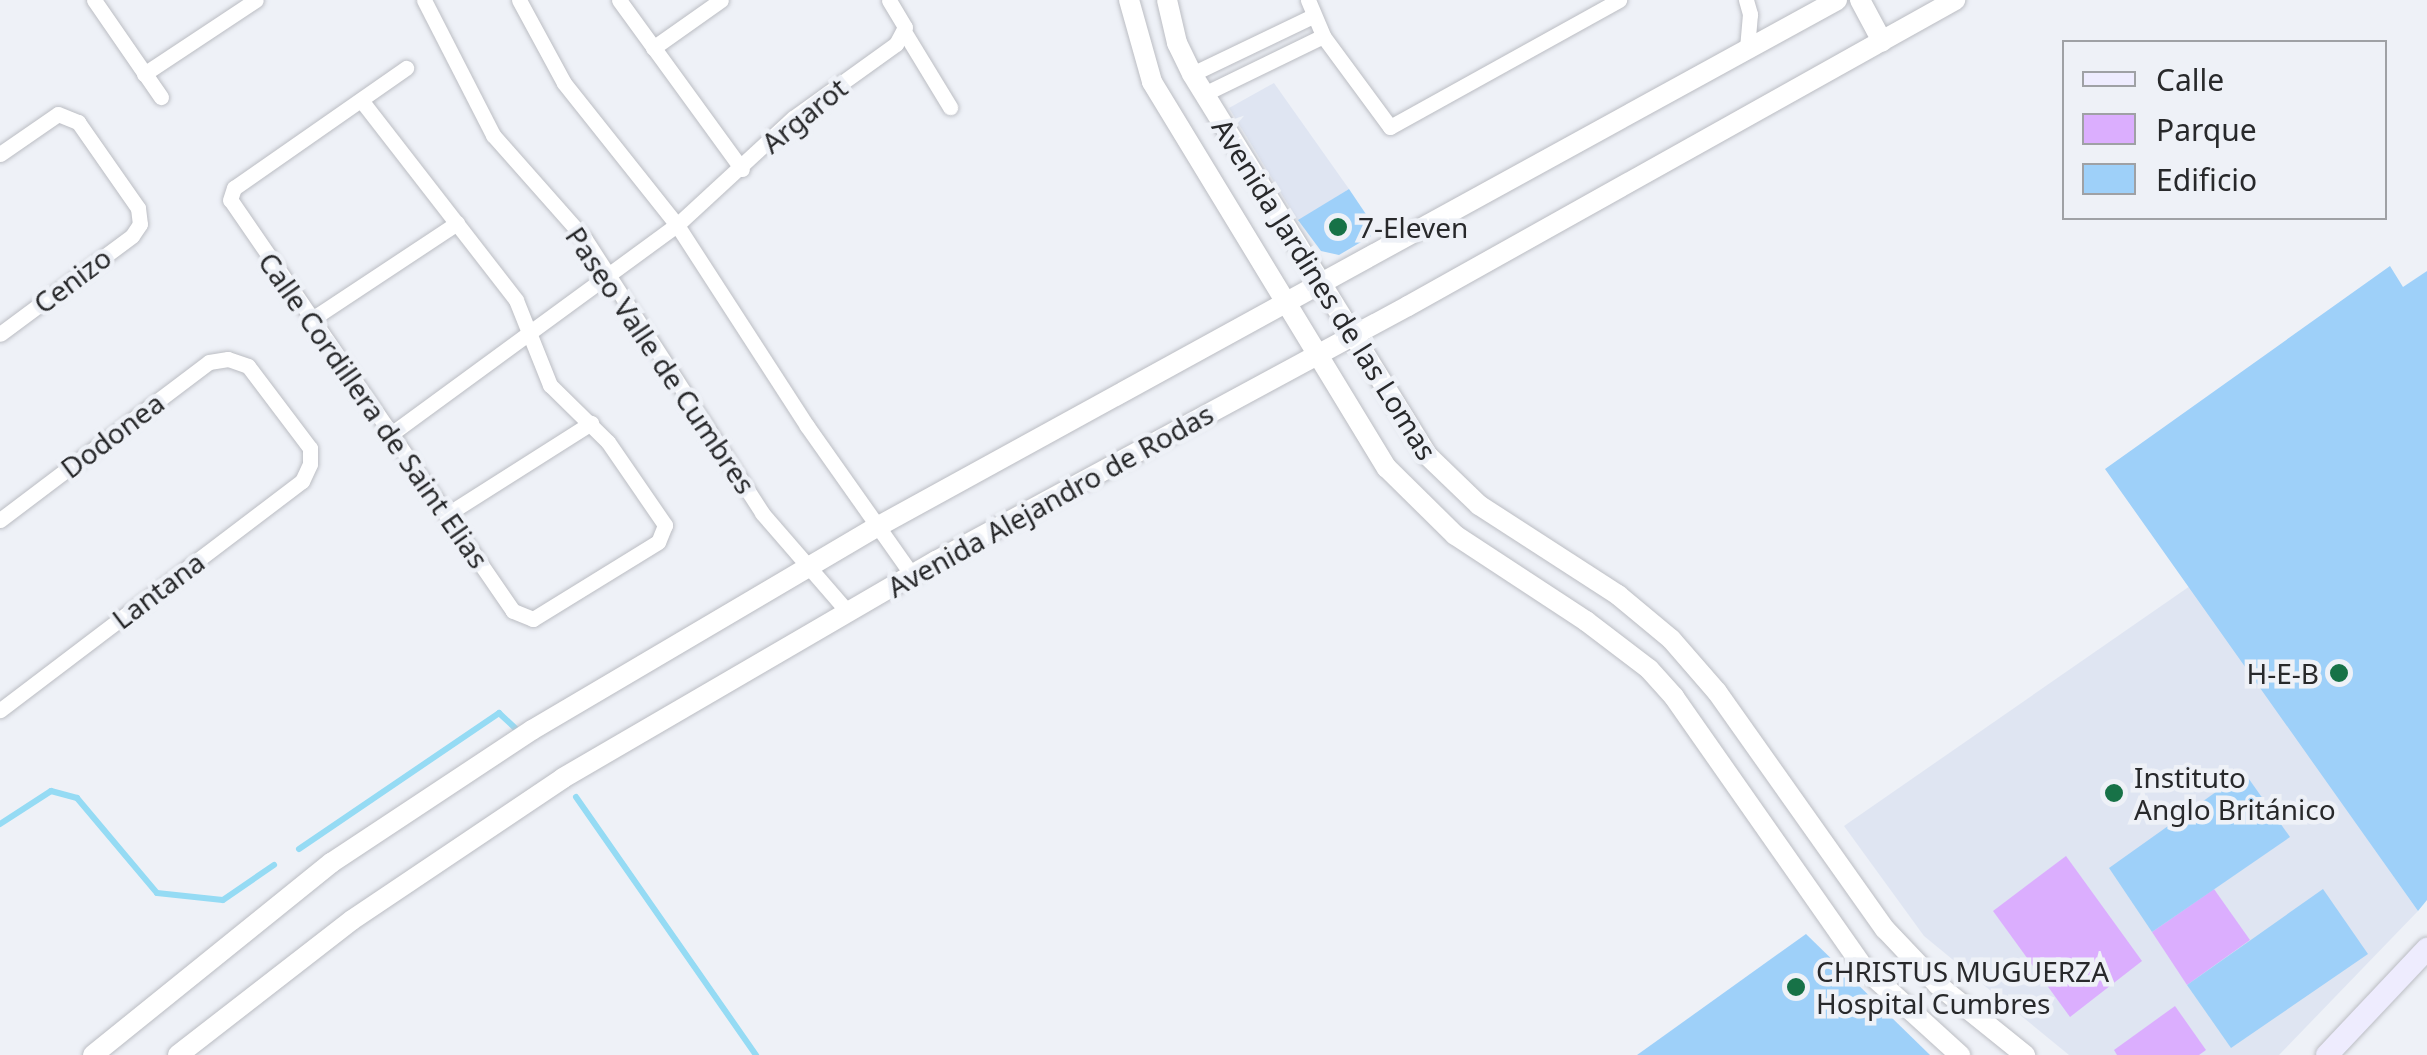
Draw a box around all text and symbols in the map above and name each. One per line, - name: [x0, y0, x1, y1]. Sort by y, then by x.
- legend: [2062, 40, 2387, 220]
- text: Calle: [2156, 59, 2224, 100]
- street label: Argarot: [755, 70, 853, 160]
- text: Parque: [2156, 109, 2257, 150]
- street label: Avenida Jardines de las Lomas: [1206, 112, 1444, 466]
- text: Edificio: [2156, 159, 2257, 200]
- place label: 7-Eleven: [1358, 210, 1468, 244]
- marker: 7-Eleven: [1327, 216, 1349, 238]
- street label: Paseo Valle de Cumbres: [559, 220, 763, 500]
- street label: Cenizo: [27, 240, 117, 320]
- street label: Calle Cordillera de Saint Elias: [252, 246, 496, 574]
- street label: Dodonea: [54, 385, 170, 485]
- street label: Avenida Alejandro de Rodas: [881, 396, 1219, 604]
- street label: Lantana: [105, 545, 211, 635]
- place label: H-E-B: [2246, 656, 2319, 690]
- marker: H-E-B: [2328, 662, 2350, 684]
- place label: Instituto Anglo Británico: [2134, 760, 2336, 826]
- marker: Instituto Anglo Británico: [2103, 782, 2125, 804]
- place label: CHRISTUS MUGUERZA Hospital Cumbres: [1816, 954, 2109, 1020]
- marker: CHRISTUS MUGUERZA Hospital Cumbres: [1785, 976, 1807, 998]

